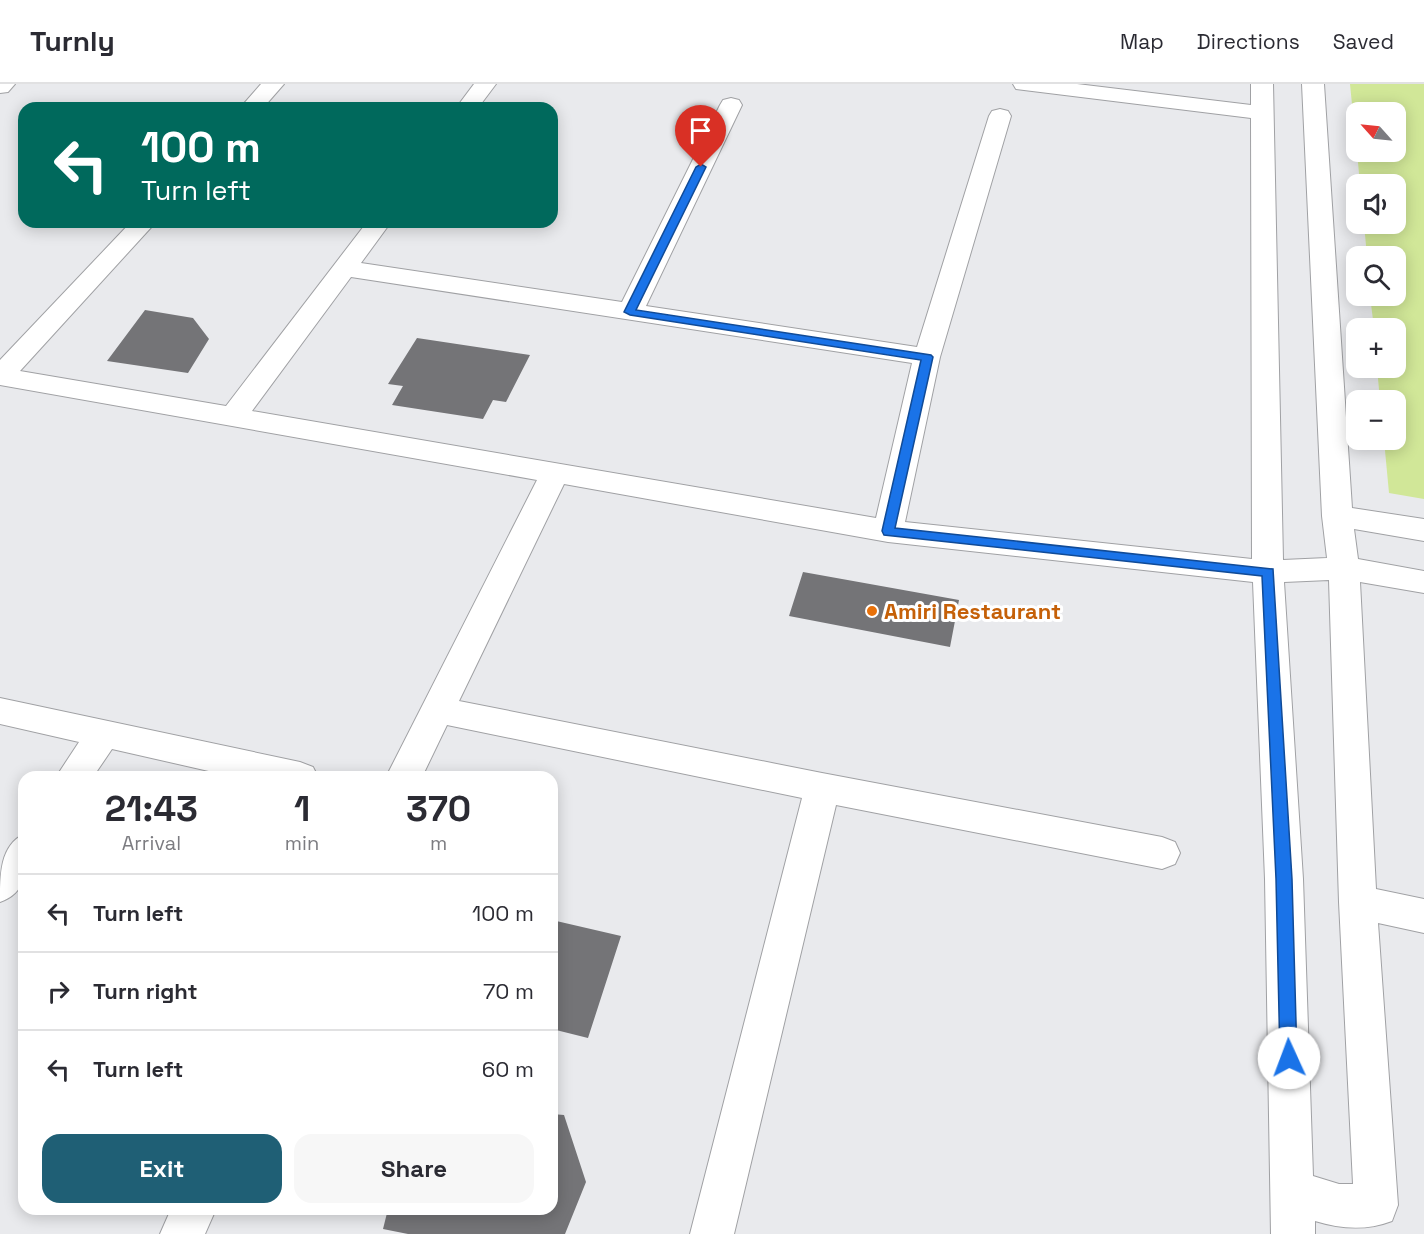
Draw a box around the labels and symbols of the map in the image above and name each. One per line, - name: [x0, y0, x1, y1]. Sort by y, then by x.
- north arrow: [1346, 102, 1406, 162]
- pin: [675, 105, 726, 167]
- place label: Amiri Restaurant: [884, 597, 1061, 625]
- marker: Amiri Restaurant: [865, 604, 879, 618]
- position arrow: [1257, 1026, 1321, 1090]

